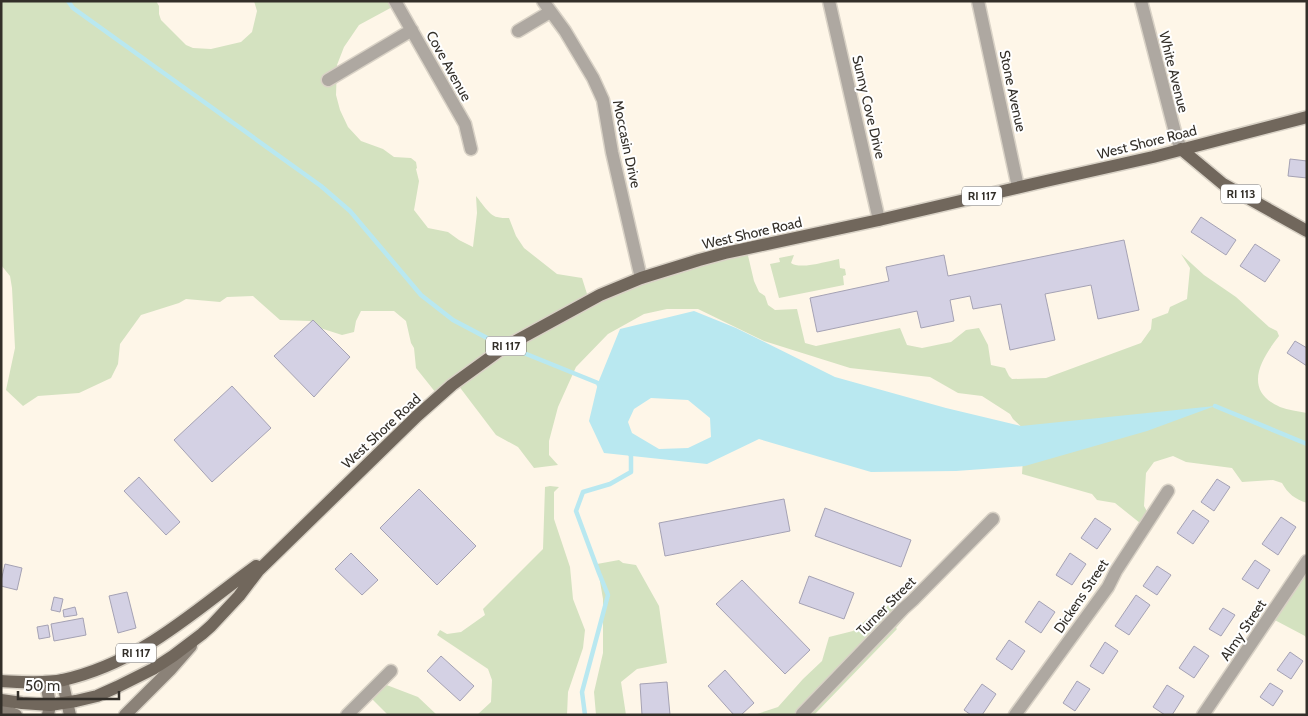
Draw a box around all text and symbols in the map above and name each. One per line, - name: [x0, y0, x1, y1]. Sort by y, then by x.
- street label: Cove Avenue: [422, 28, 476, 104]
- street label: White Avenue: [1155, 29, 1193, 115]
- street label: Stone Avenue: [996, 49, 1030, 133]
- street label: Sunny Cove Drive: [848, 54, 890, 160]
- street label: Moccasin Drive: [609, 98, 645, 190]
- street label: West Shore Road: [1095, 121, 1199, 163]
- road number: RI 113: [1221, 184, 1261, 203]
- road number: RI 117: [962, 187, 1002, 206]
- street label: West Shore Road: [700, 213, 804, 253]
- road number: RI 117: [486, 336, 526, 356]
- street label: West Shore Road: [338, 390, 424, 472]
- street label: Dickens Street: [1050, 555, 1112, 636]
- street label: Turner Street: [853, 572, 920, 639]
- street label: Almy Street: [1216, 596, 1270, 664]
- road number: RI 117: [116, 644, 156, 662]
- scale bar: [18, 668, 119, 700]
- text: 50 m: [25, 677, 60, 695]

